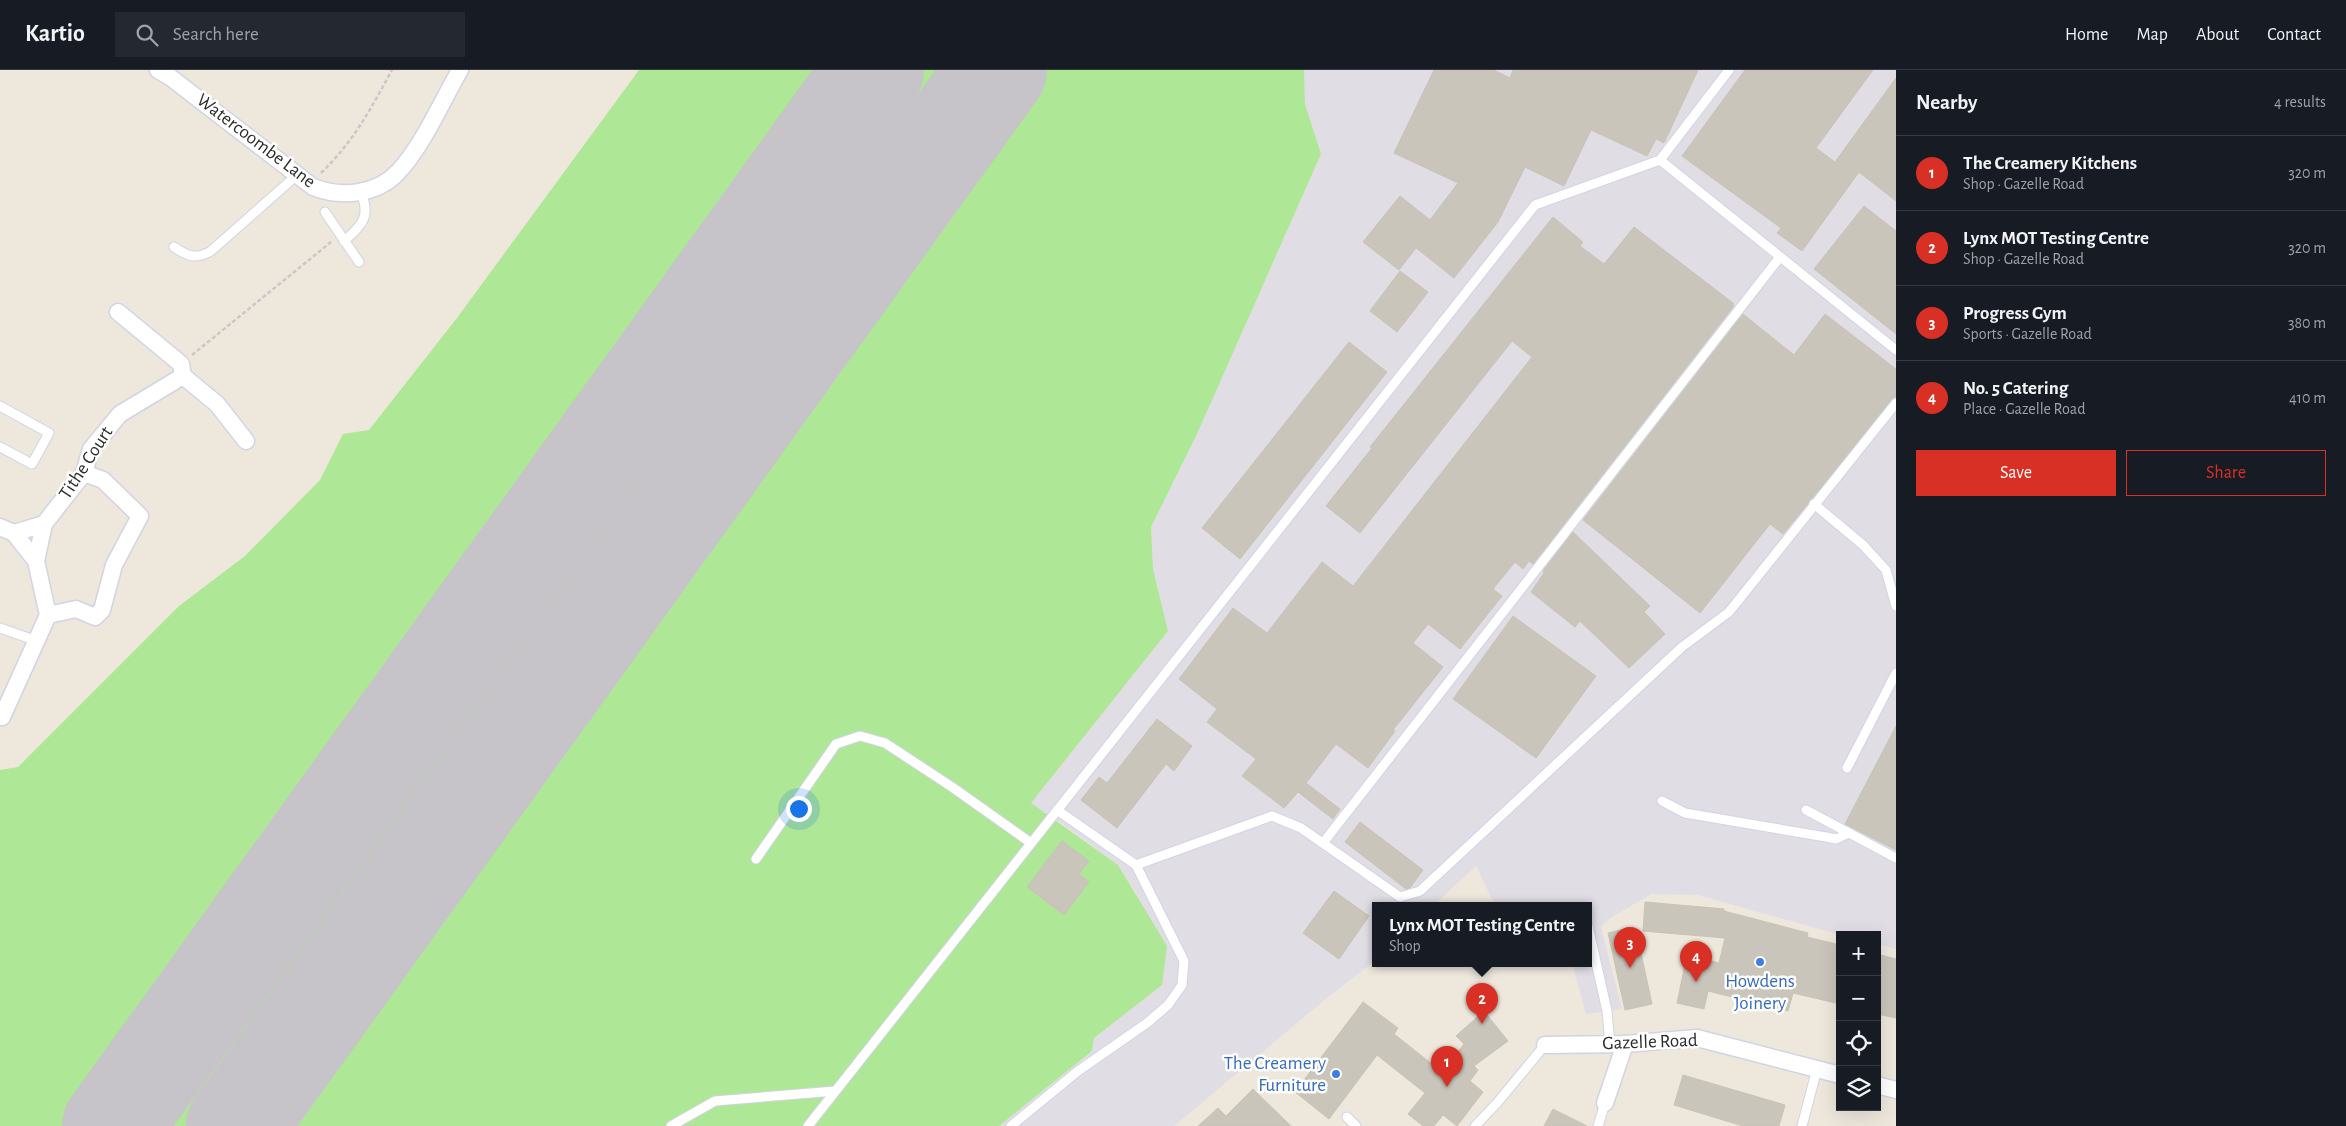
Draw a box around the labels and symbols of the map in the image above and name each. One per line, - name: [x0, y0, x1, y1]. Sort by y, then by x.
- street label: Watercoombe Lane: [193, 90, 319, 192]
- street label: Tithe Court: [56, 423, 116, 503]
- your location: [786, 796, 812, 822]
- pin: 3: [1614, 927, 1646, 968]
- pin: 4: [1680, 941, 1712, 982]
- marker: Howdens Joinery: [1754, 956, 1766, 968]
- place label: Howdens Joinery: [1725, 972, 1795, 1013]
- pin: 2: [1466, 983, 1498, 1024]
- street label: Gazelle Road: [1602, 1031, 1698, 1053]
- pin: 1: [1431, 1046, 1463, 1087]
- place label: The Creamery Furniture: [1224, 1054, 1326, 1095]
- marker: The Creamery Furniture: [1330, 1068, 1342, 1080]

